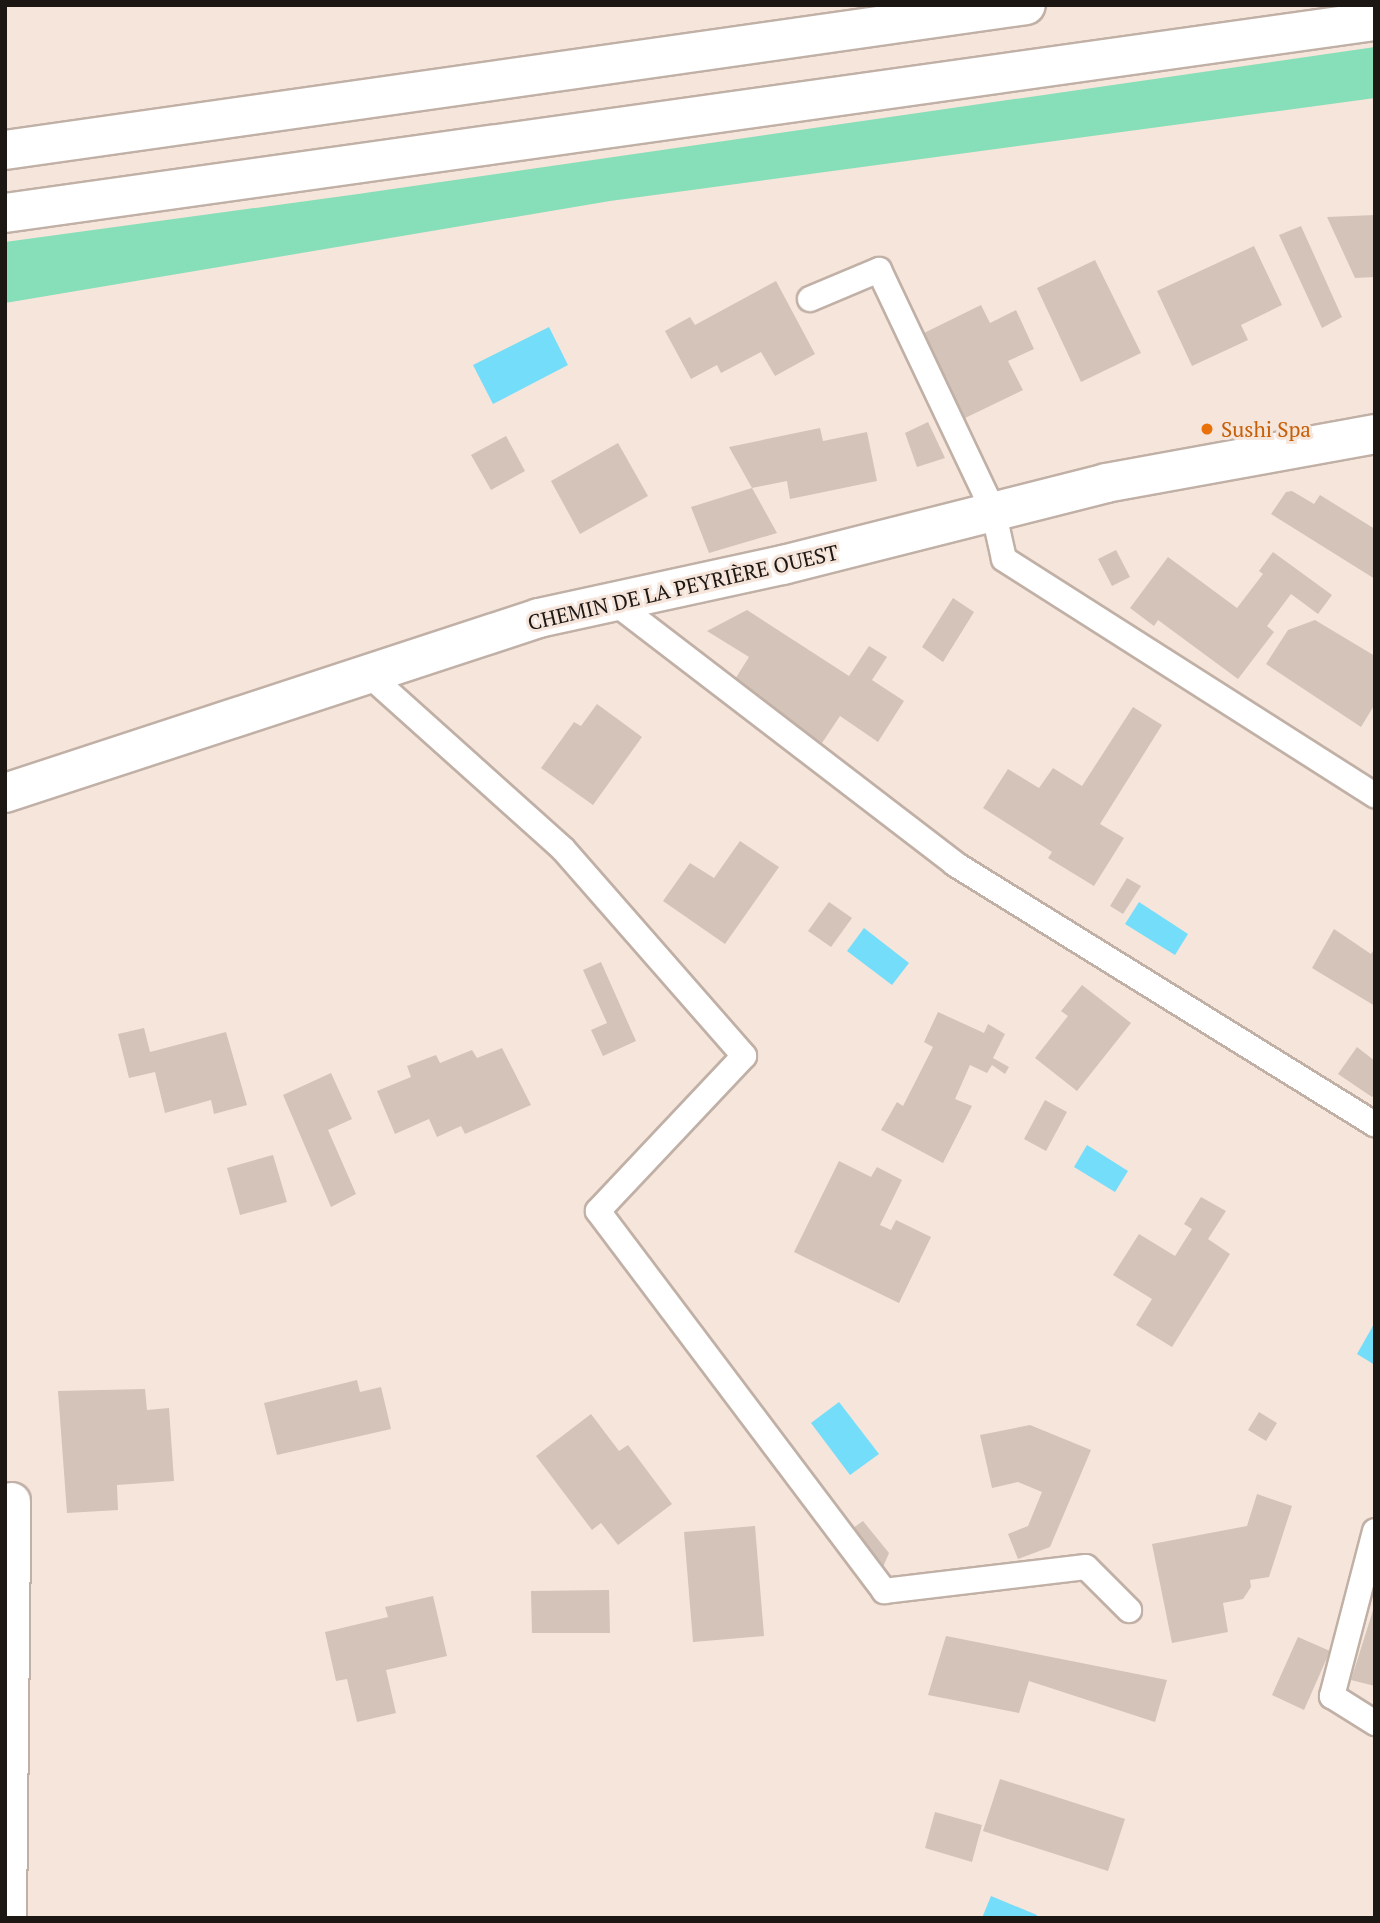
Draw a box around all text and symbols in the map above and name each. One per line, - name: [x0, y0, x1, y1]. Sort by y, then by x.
- place label: Sushi Spa: [1221, 416, 1311, 442]
- marker: Sushi Spa: [1199, 421, 1215, 437]
- street label: CHEMIN DE LA PEYRIÈRE OUEST: [525, 539, 841, 635]

